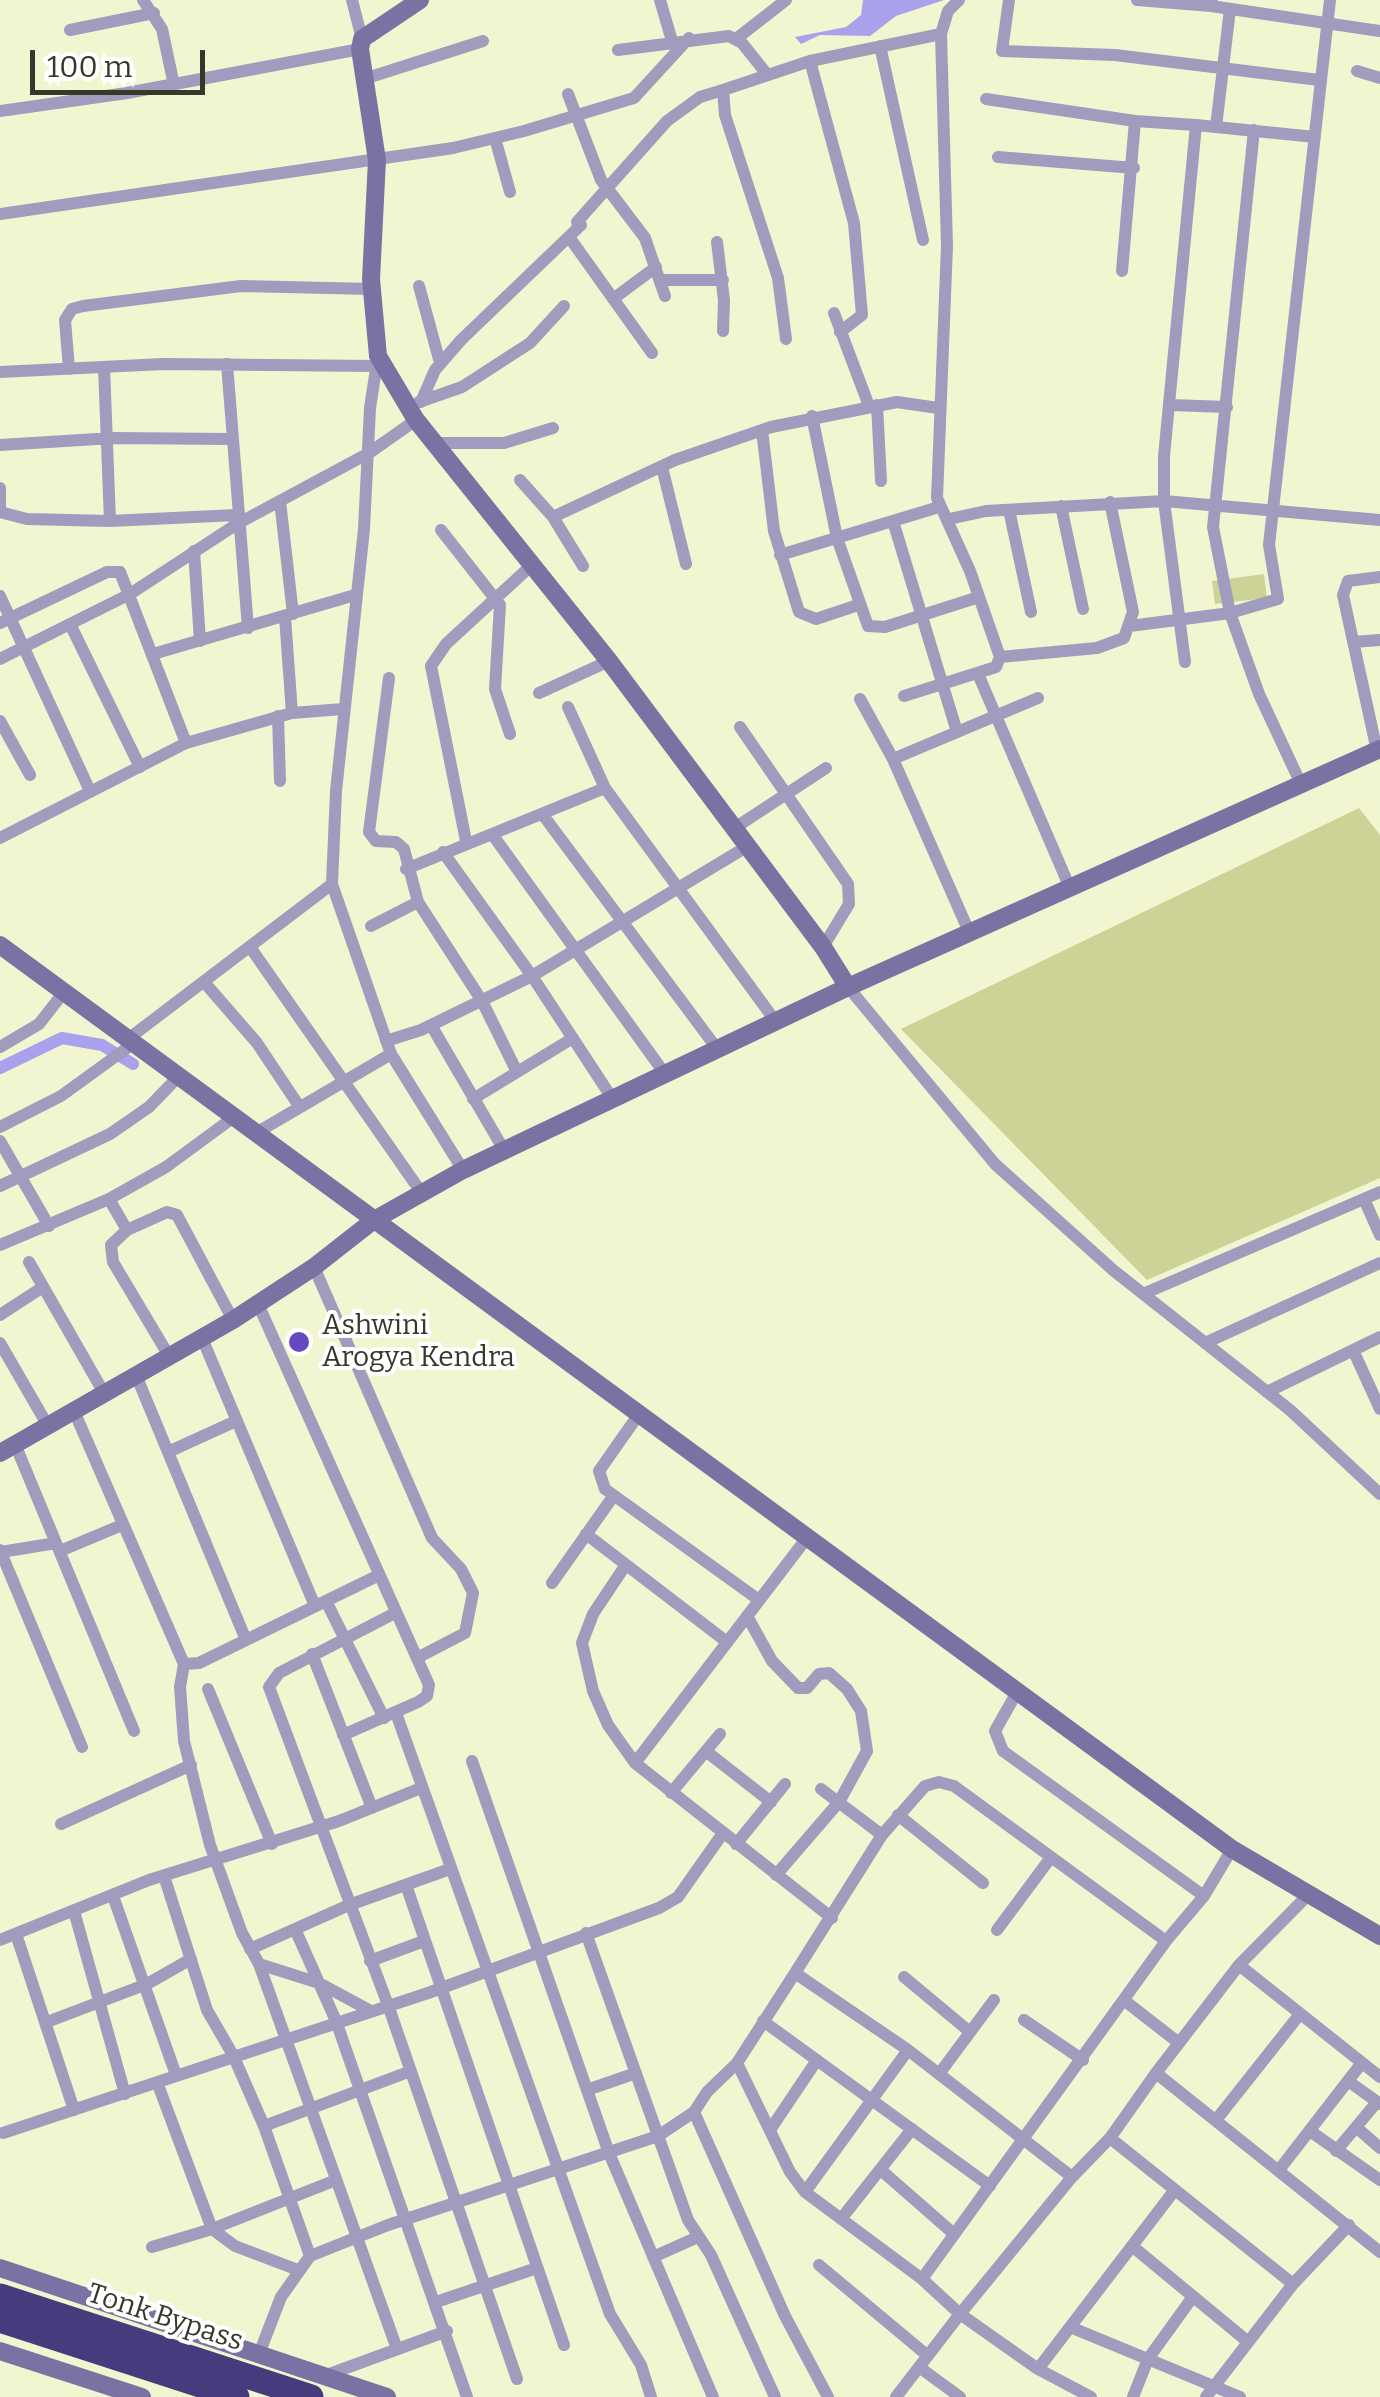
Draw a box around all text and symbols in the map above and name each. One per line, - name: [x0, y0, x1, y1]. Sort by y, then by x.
- scale bar: [35, 30, 210, 92]
- text: 100 m: [47, 49, 132, 85]
- place label: Ashwini Arogya Kendra: [322, 1309, 515, 1375]
- marker: Ashwini Arogya Kendra: [286, 1329, 312, 1355]
- street label: Tonk Bypass: [83, 2277, 247, 2359]

